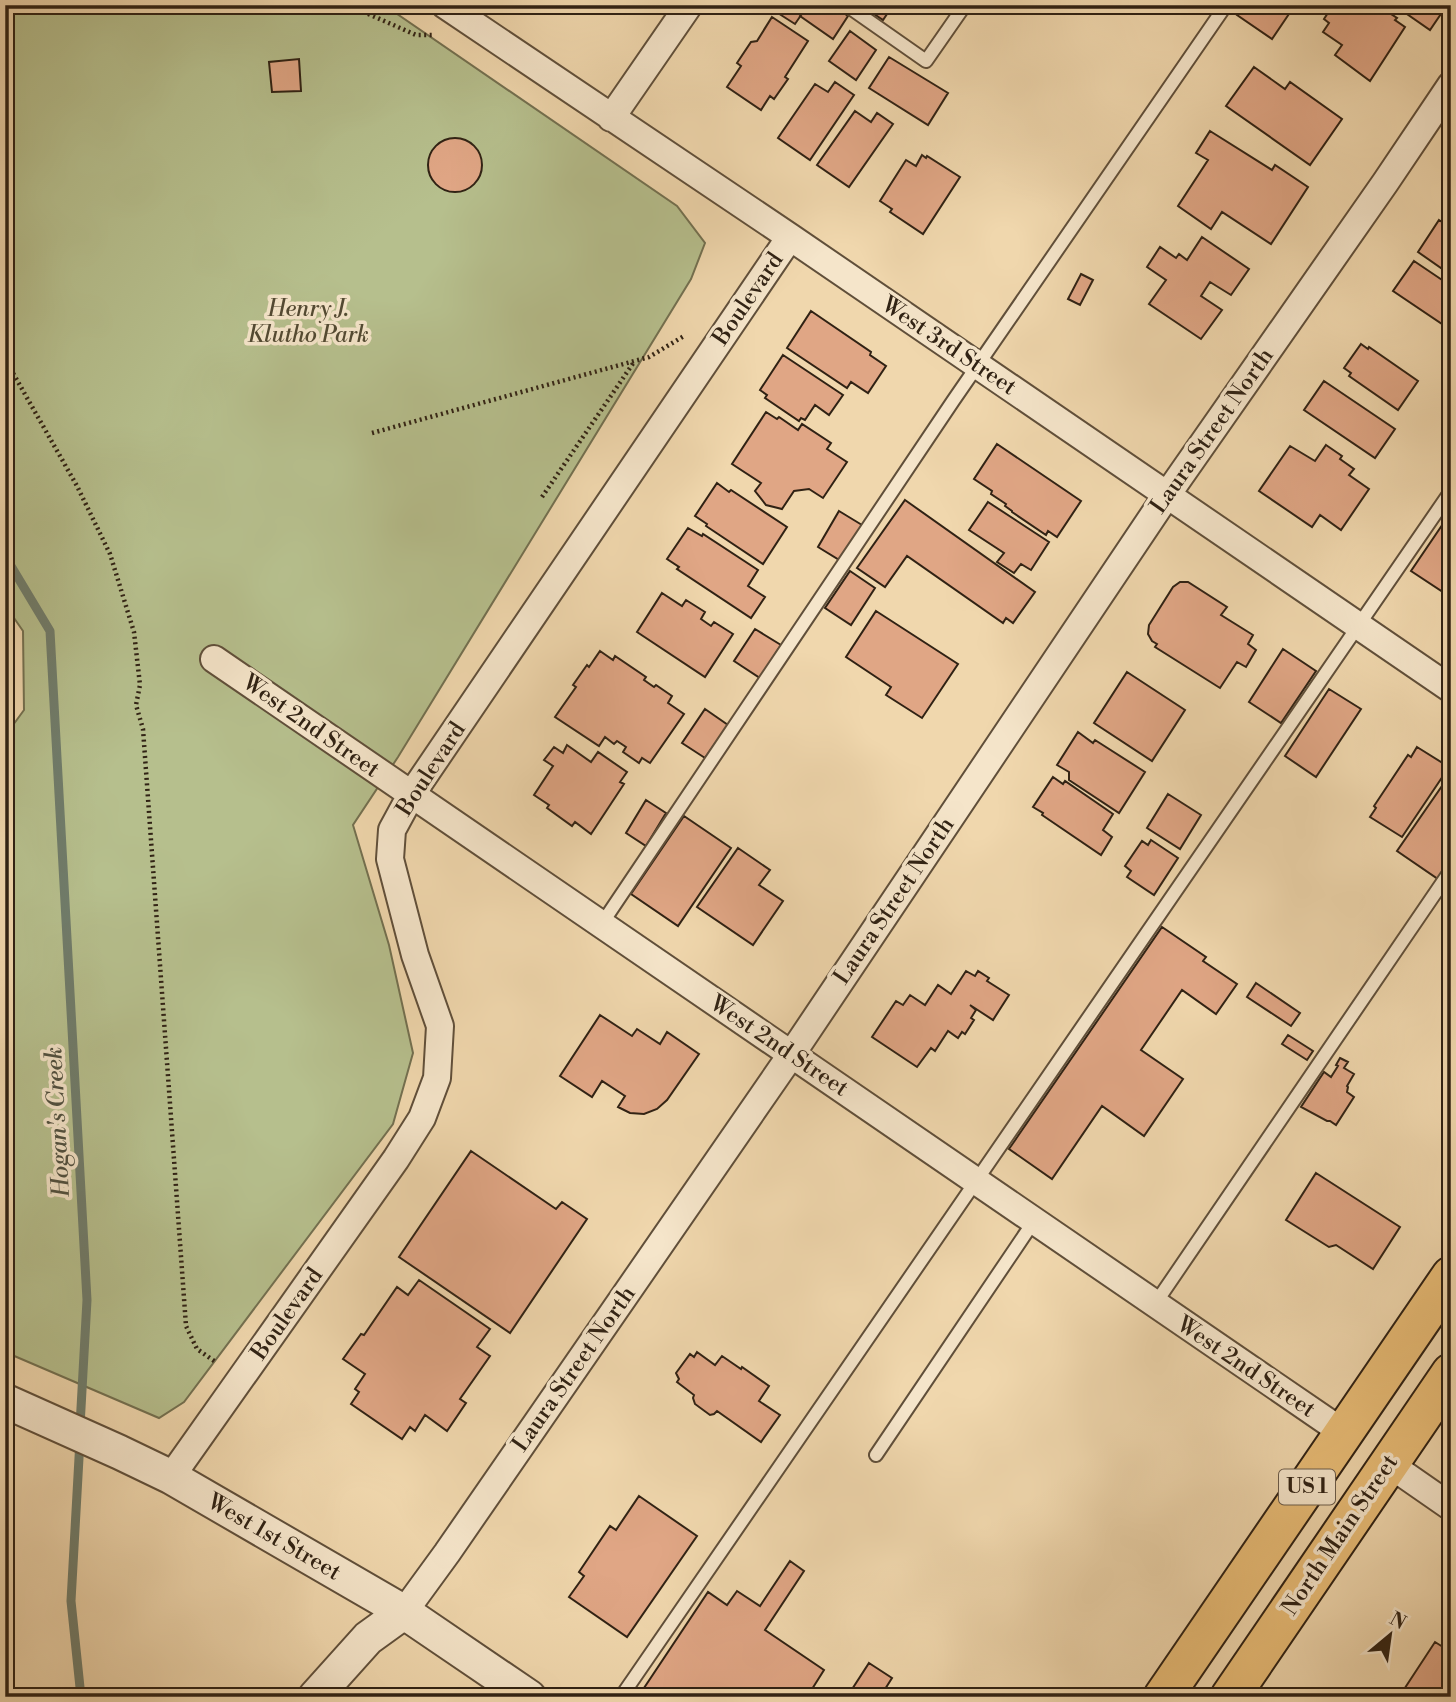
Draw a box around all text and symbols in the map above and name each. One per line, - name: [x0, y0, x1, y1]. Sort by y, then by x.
- street label: Boulevard: [706, 247, 789, 352]
- street label: West 3rd Street: [875, 290, 1022, 401]
- park label: Henry J. Klutho Park: [247, 295, 369, 349]
- street label: Laura Street North: [1144, 343, 1280, 519]
- street label: West 2nd Street: [236, 668, 385, 784]
- street label: Boulevard: [390, 717, 472, 822]
- street label: Laura Street North: [828, 812, 961, 990]
- street label: West 2nd Street: [704, 989, 854, 1103]
- water label: Hogan's Creek: [39, 1046, 77, 1199]
- street label: Boulevard: [244, 1262, 329, 1366]
- street label: Laura Street North: [506, 1281, 642, 1457]
- street label: West 2nd Street: [1171, 1310, 1321, 1424]
- street label: North Main Street: [1276, 1449, 1404, 1621]
- road number: US 1: [1279, 1470, 1335, 1504]
- street label: West 1st Street: [201, 1487, 346, 1587]
- north arrow: [1354, 1600, 1424, 1670]

